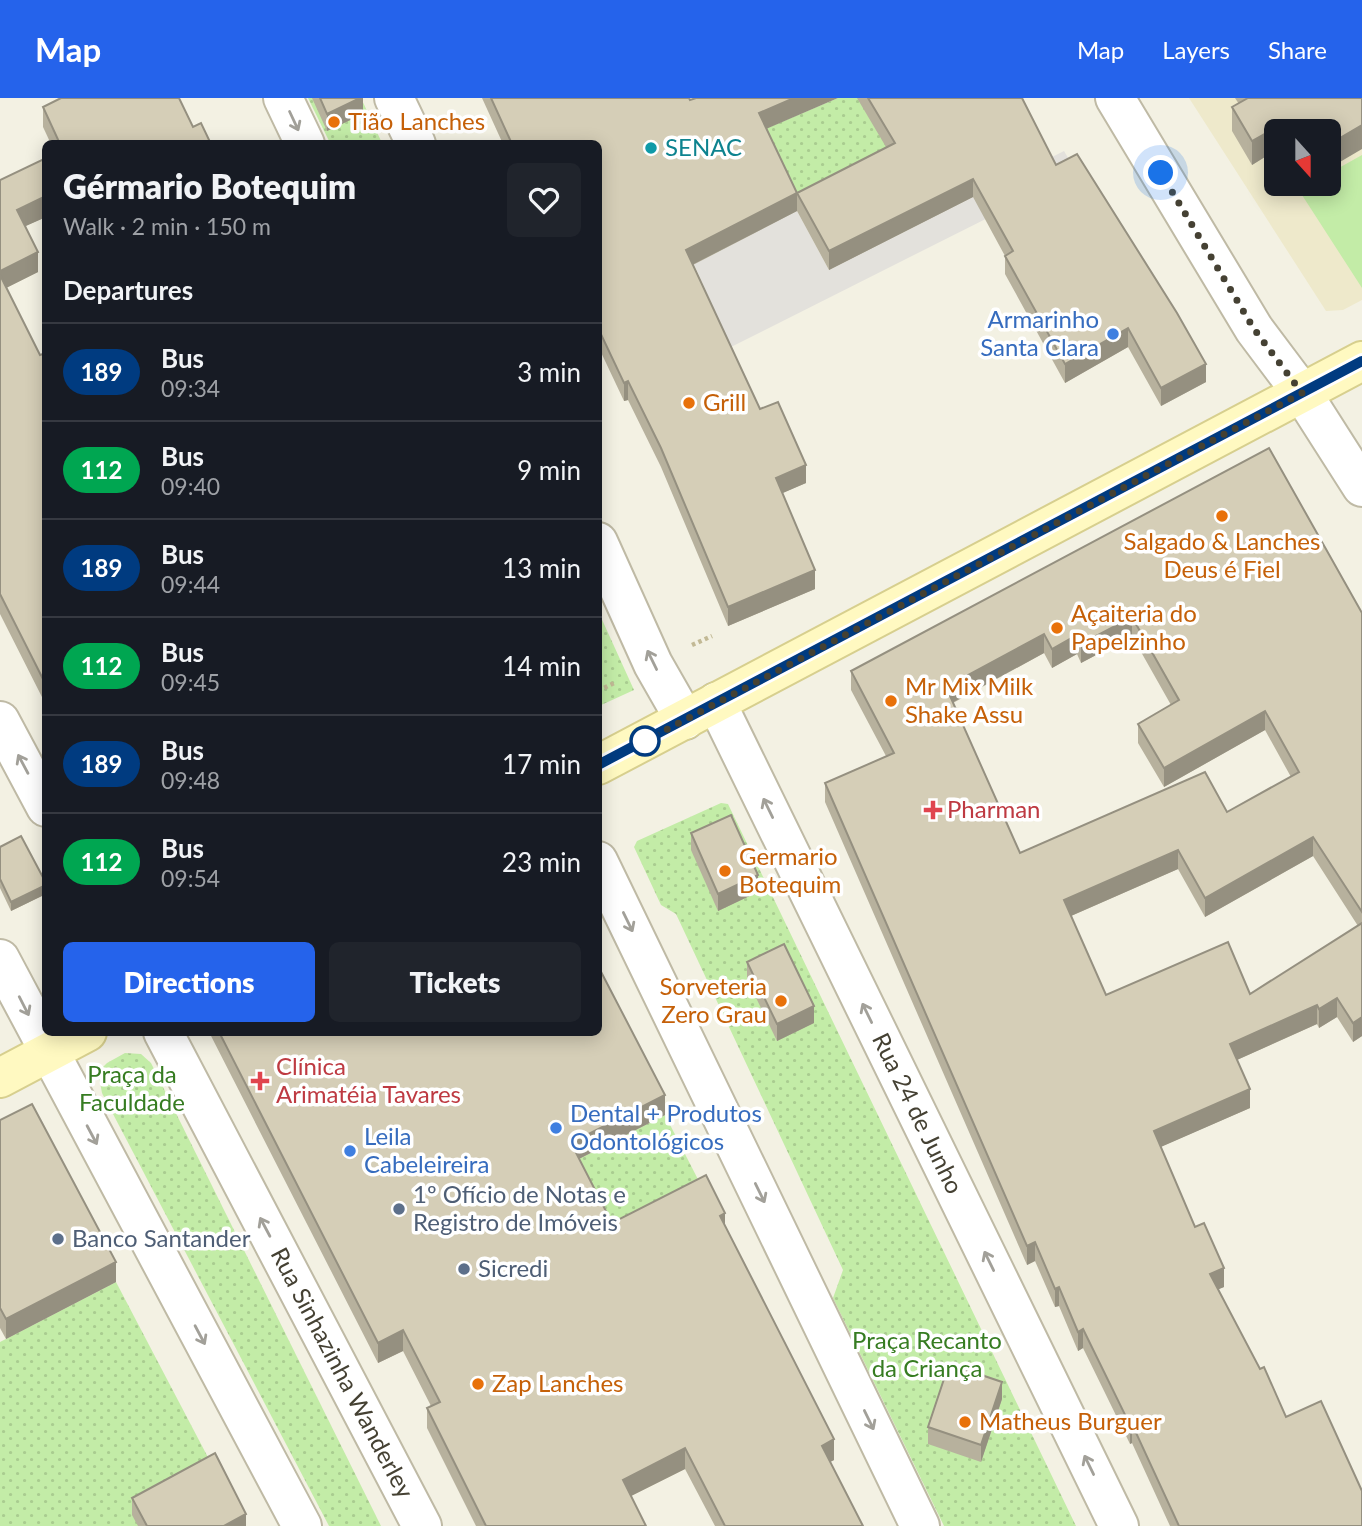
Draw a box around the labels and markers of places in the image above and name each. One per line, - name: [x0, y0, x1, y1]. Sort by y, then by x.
- place label: Tião Lanches: [348, 106, 485, 135]
- marker: Tião Lanches: [326, 114, 342, 130]
- place label: SENAC: [665, 132, 742, 161]
- marker: SENAC: [643, 140, 659, 156]
- place label: Armarinho Santa Clara: [980, 304, 1099, 361]
- marker: Armarinho Santa Clara: [1105, 326, 1121, 342]
- place label: Grill: [703, 387, 746, 416]
- marker: Grill: [681, 395, 697, 411]
- marker: Salgado & Lanches Deus é Fiel: [1214, 508, 1230, 524]
- place label: Salgado & Lanches Deus é Fiel: [1124, 526, 1320, 583]
- place label: Açaiteria do Papelzinho: [1071, 598, 1197, 655]
- marker: Açaiteria do Papelzinho: [1049, 620, 1065, 636]
- place label: Mr Mix Milk Shake Assu: [905, 671, 1034, 728]
- marker: Mr Mix Milk Shake Assu: [883, 693, 899, 709]
- unlabelled marker: [630, 726, 660, 756]
- place label: Pharman: [947, 794, 1040, 823]
- marker: Pharman: [925, 802, 941, 818]
- place label: Germario Botequim: [739, 841, 841, 898]
- marker: Germario Botequim: [717, 863, 733, 879]
- place label: Sorveteria Zero Grau: [659, 971, 767, 1028]
- marker: Sorveteria Zero Grau: [773, 993, 789, 1009]
- place label: Clínica Arimatéia Tavares: [276, 1051, 461, 1108]
- marker: Clínica Arimatéia Tavares: [250, 1071, 270, 1091]
- place label: Dental + Produtos Odontológicos: [570, 1098, 762, 1155]
- marker: Dental + Produtos Odontológicos: [548, 1120, 564, 1136]
- place label: Leila Cabeleireira: [364, 1121, 489, 1178]
- marker: Leila Cabeleireira: [342, 1143, 358, 1159]
- place label: 1º Ofício de Notas e Registro de Imóveis: [413, 1179, 626, 1236]
- marker: 1º Ofício de Notas e Registro de Imóveis: [391, 1201, 407, 1217]
- place label: Banco Santander: [72, 1223, 251, 1252]
- marker: Banco Santander: [50, 1231, 66, 1247]
- place label: Sicredi: [478, 1253, 548, 1282]
- marker: Sicredi: [456, 1261, 472, 1277]
- place label: Zap Lanches: [492, 1368, 623, 1397]
- marker: Zap Lanches: [470, 1376, 486, 1392]
- place label: Matheus Burguer: [979, 1406, 1162, 1435]
- marker: Matheus Burguer: [957, 1414, 973, 1430]

